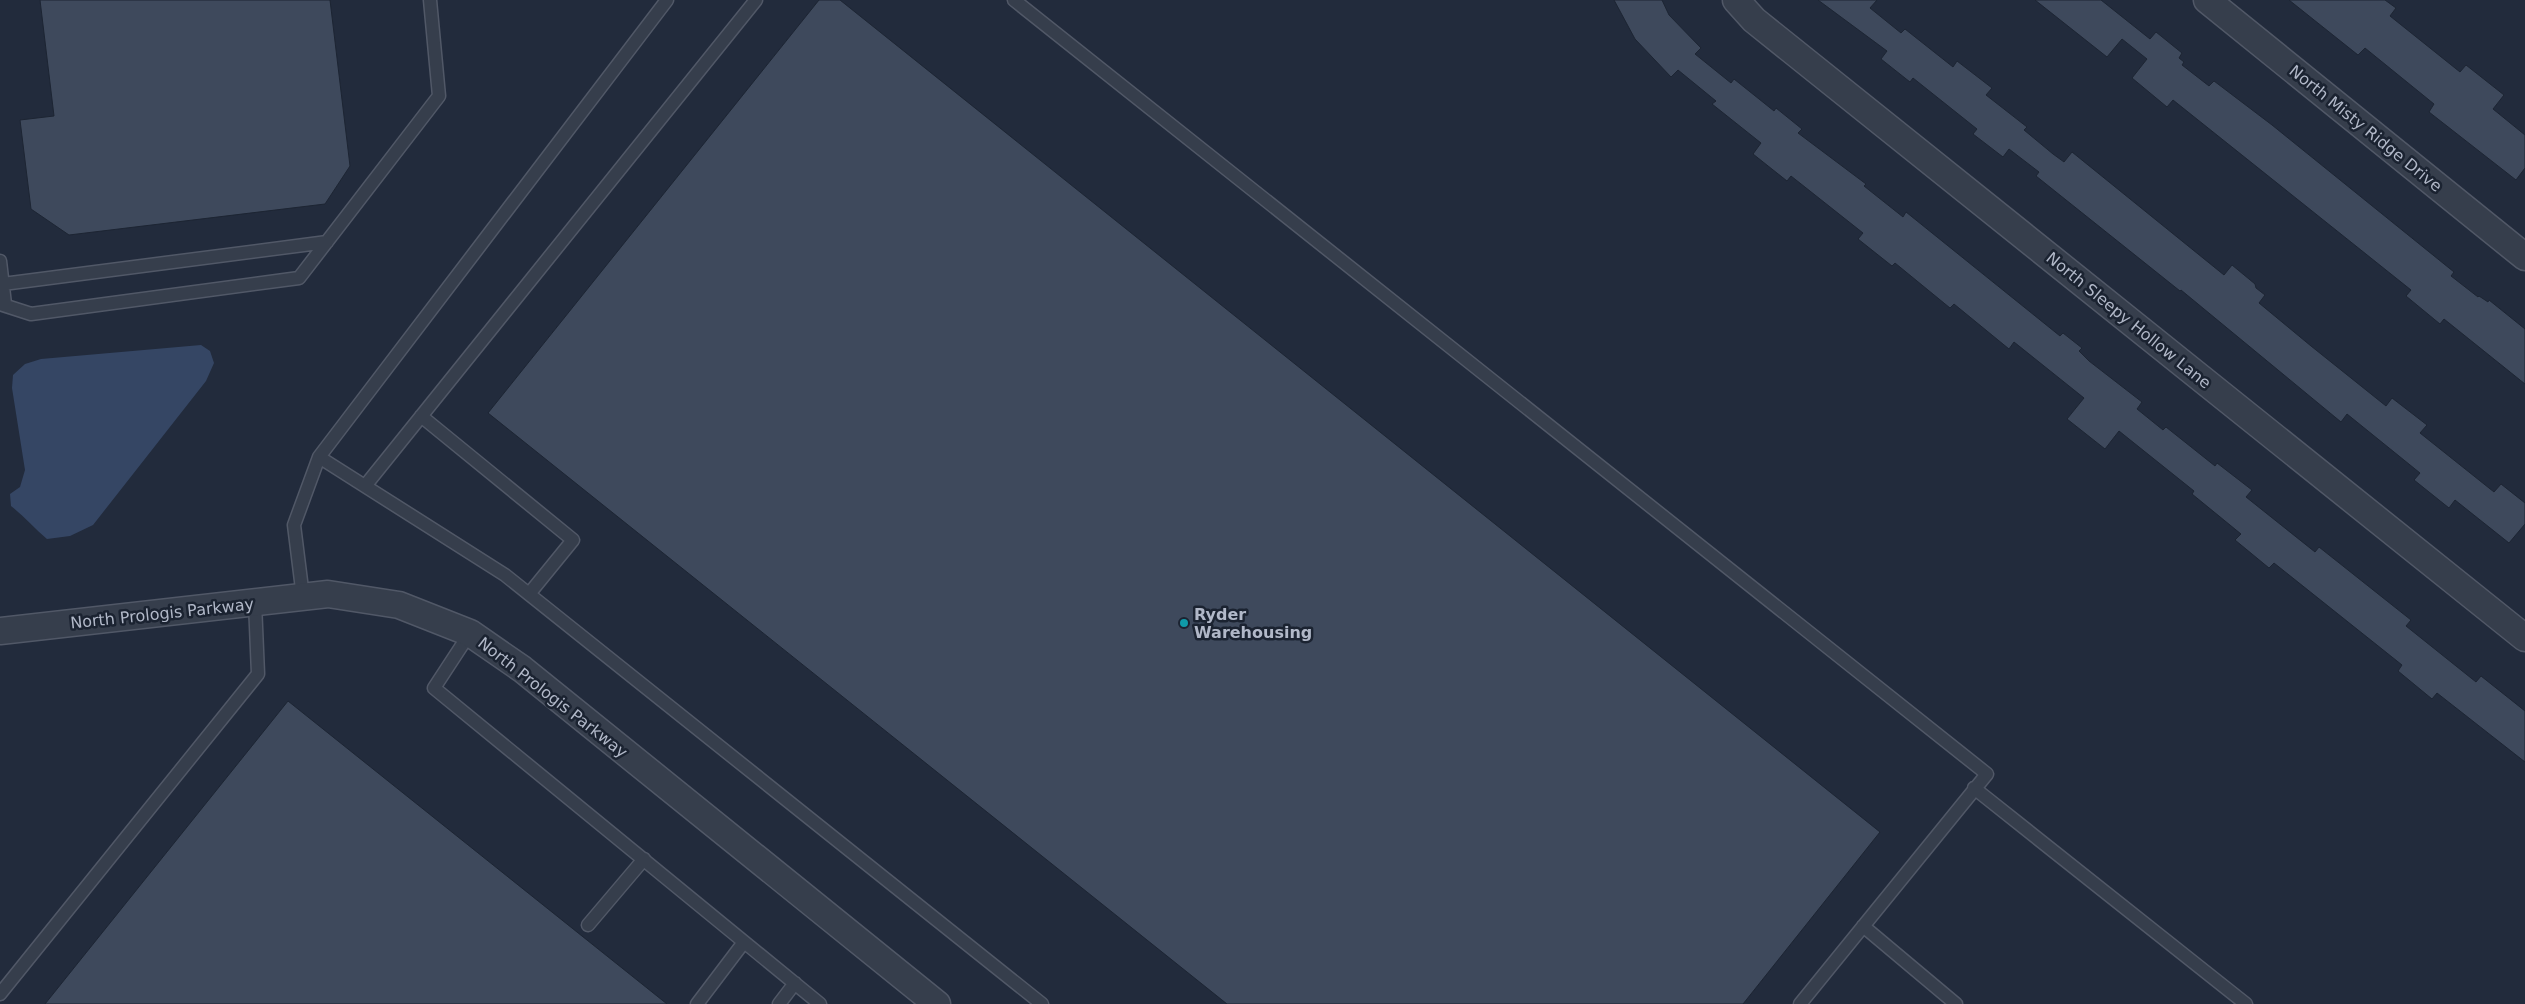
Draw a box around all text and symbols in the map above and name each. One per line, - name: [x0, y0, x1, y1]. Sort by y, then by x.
- street label: North Misty Ridge Drive: [2286, 61, 2446, 196]
- street label: North Sleepy Hollow Lane: [2043, 248, 2215, 393]
- street label: North Prologis Parkway: [69, 594, 255, 633]
- place label: Ryder Warehousing: [1194, 605, 1312, 642]
- marker: Ryder Warehousing: [1178, 617, 1190, 629]
- street label: North Prologis Parkway: [474, 633, 631, 762]

